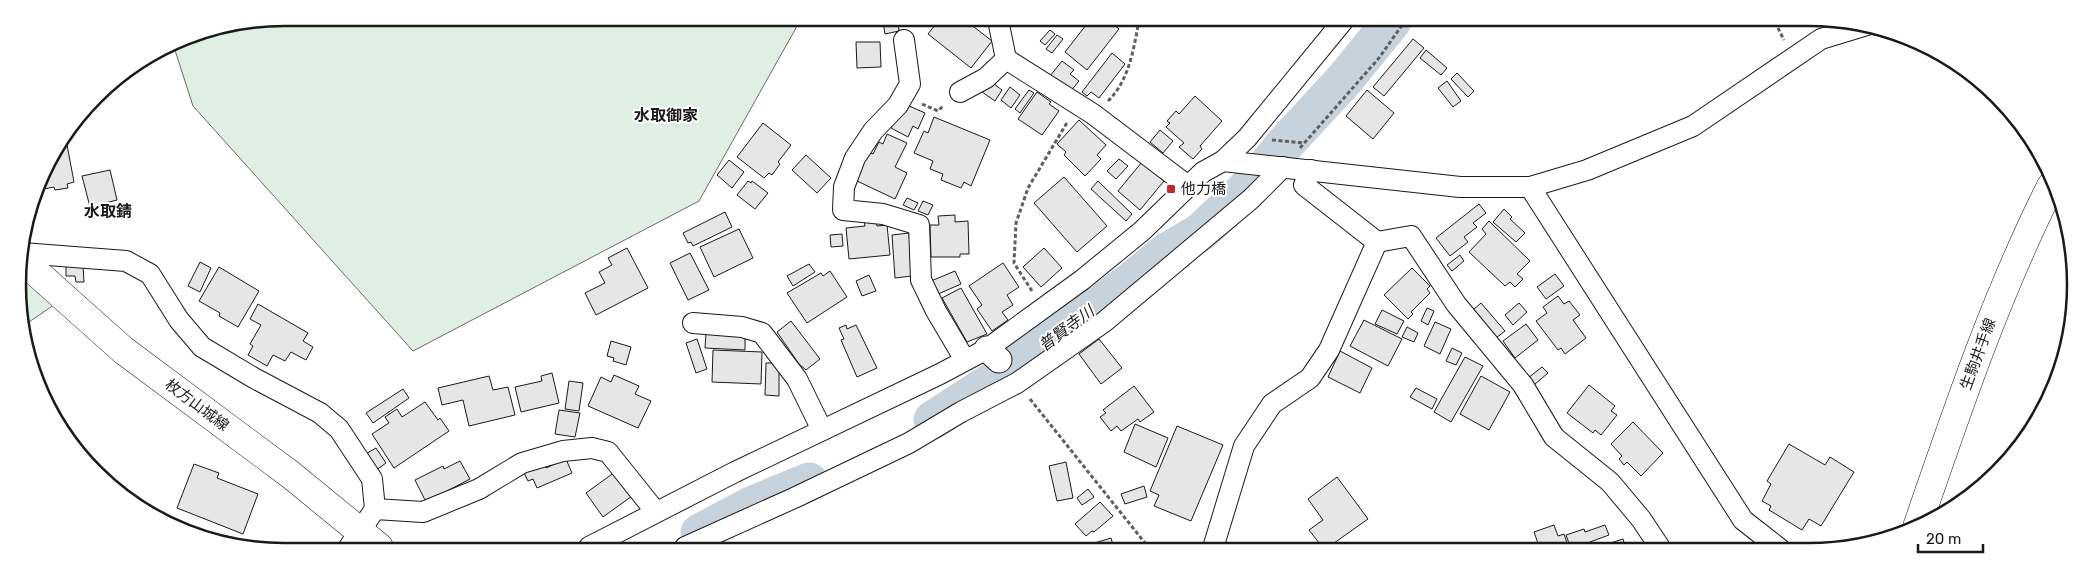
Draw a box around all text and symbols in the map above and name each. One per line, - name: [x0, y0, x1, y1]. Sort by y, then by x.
- district label: 水取御家: [634, 106, 698, 125]
- place label: 他力橋: [1181, 180, 1226, 198]
- marker: 他力橋: [1165, 183, 1177, 195]
- district label: 水取錆: [84, 202, 132, 221]
- water label: 普賢寺川: [1035, 300, 1099, 355]
- street label: 生駒井手線: [1957, 316, 1999, 392]
- street label: 枚方山城線: [162, 375, 232, 435]
- scale bar: [1918, 522, 1983, 554]
- text: 20 m: [1926, 530, 1961, 548]

